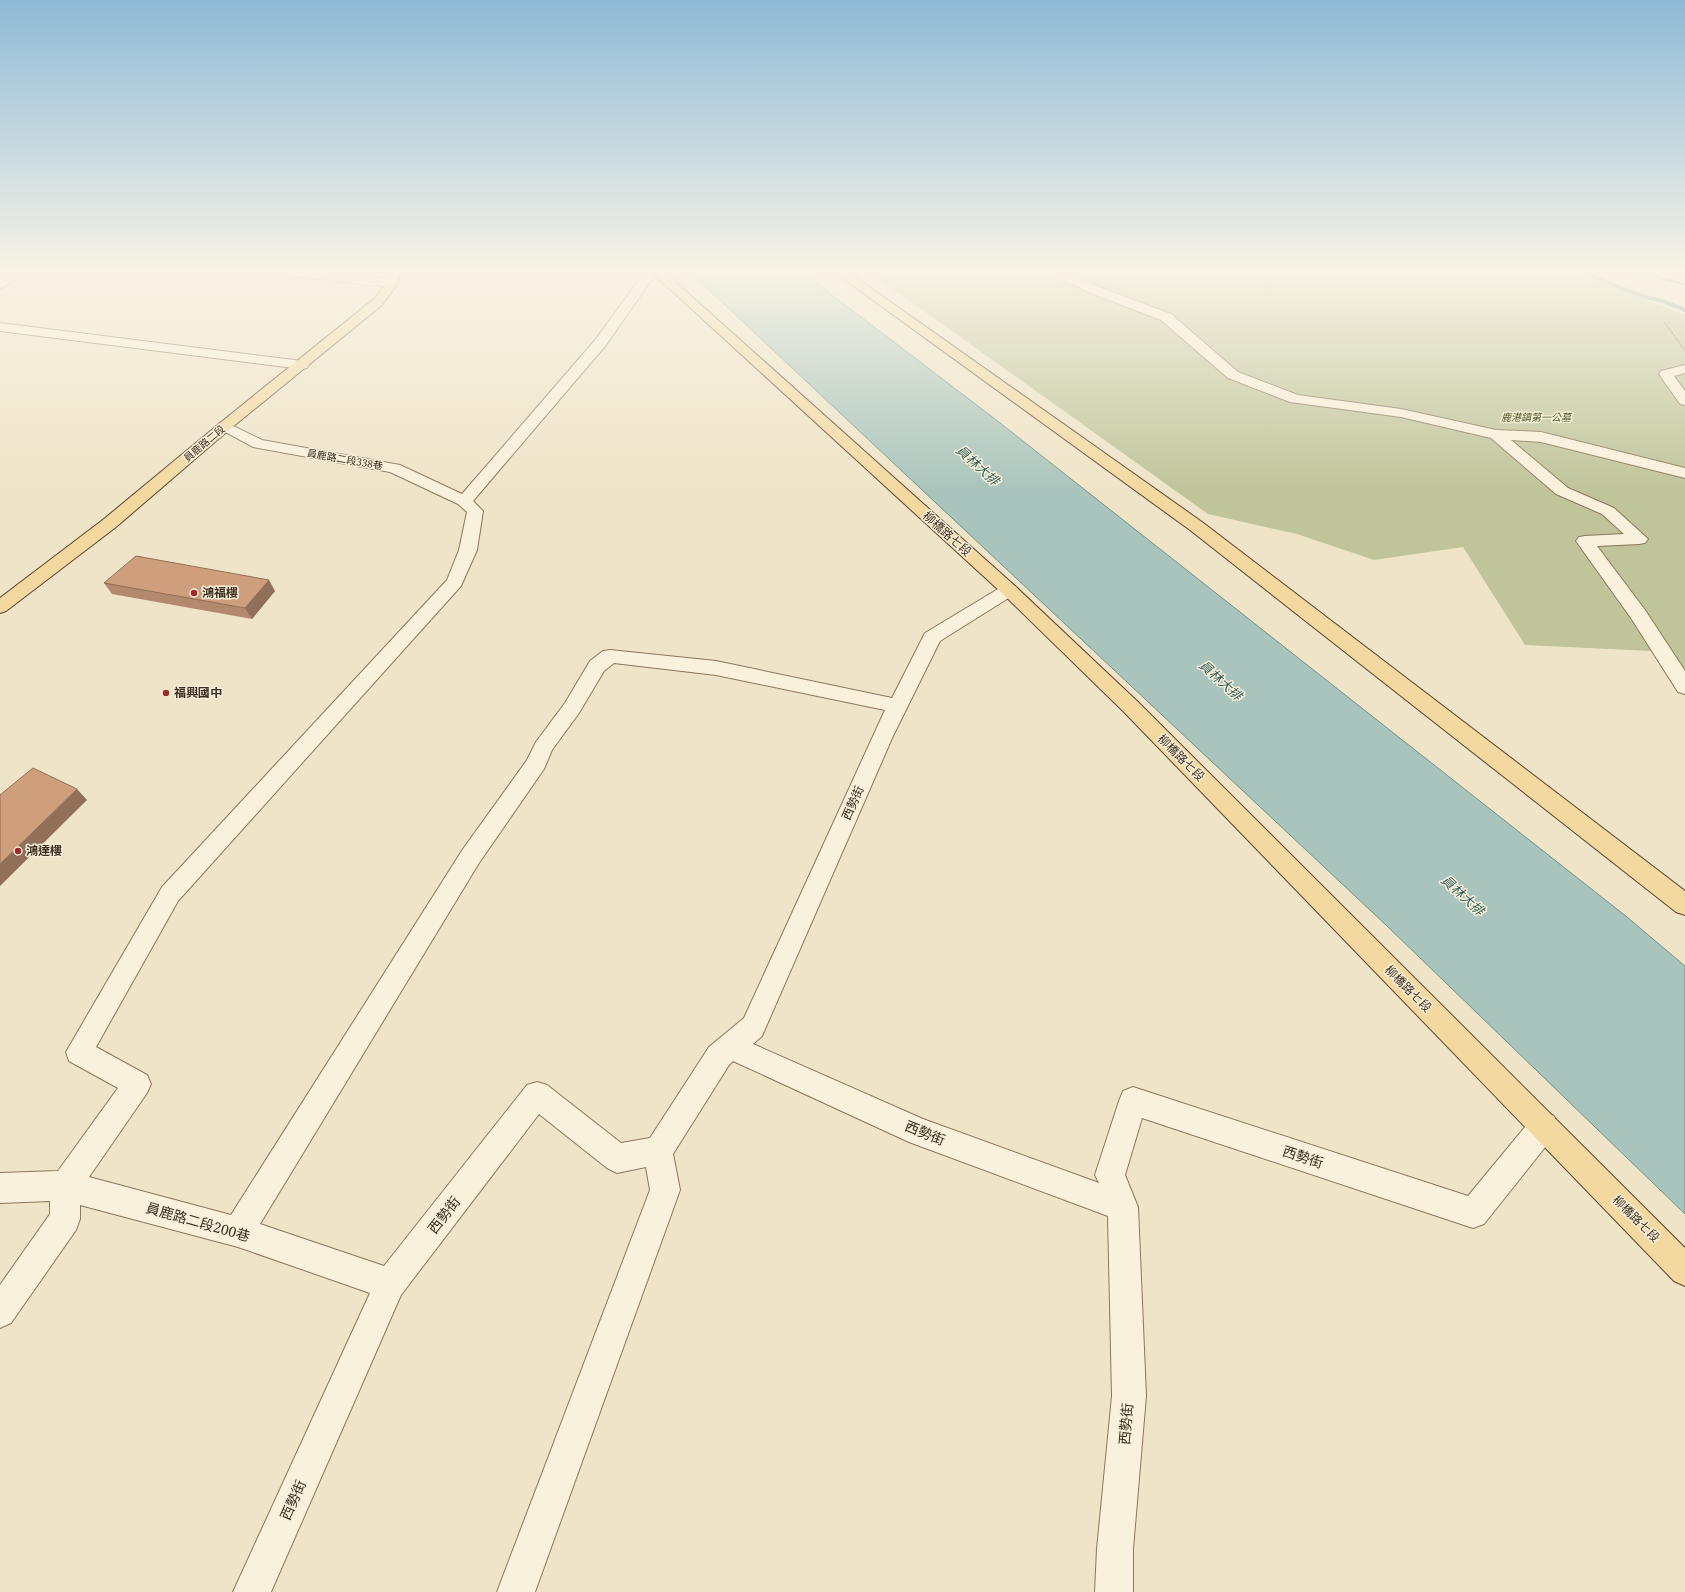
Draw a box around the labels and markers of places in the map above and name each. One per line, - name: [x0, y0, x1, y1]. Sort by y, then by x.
- place label: 鴻福樓: [202, 584, 238, 601]
- marker: 鴻福樓: [189, 588, 199, 598]
- place label: 福興國中: [174, 684, 222, 701]
- marker: 福興國中: [161, 688, 171, 698]
- place label: 鴻達樓: [26, 842, 62, 859]
- marker: 鴻達樓: [13, 846, 23, 856]

